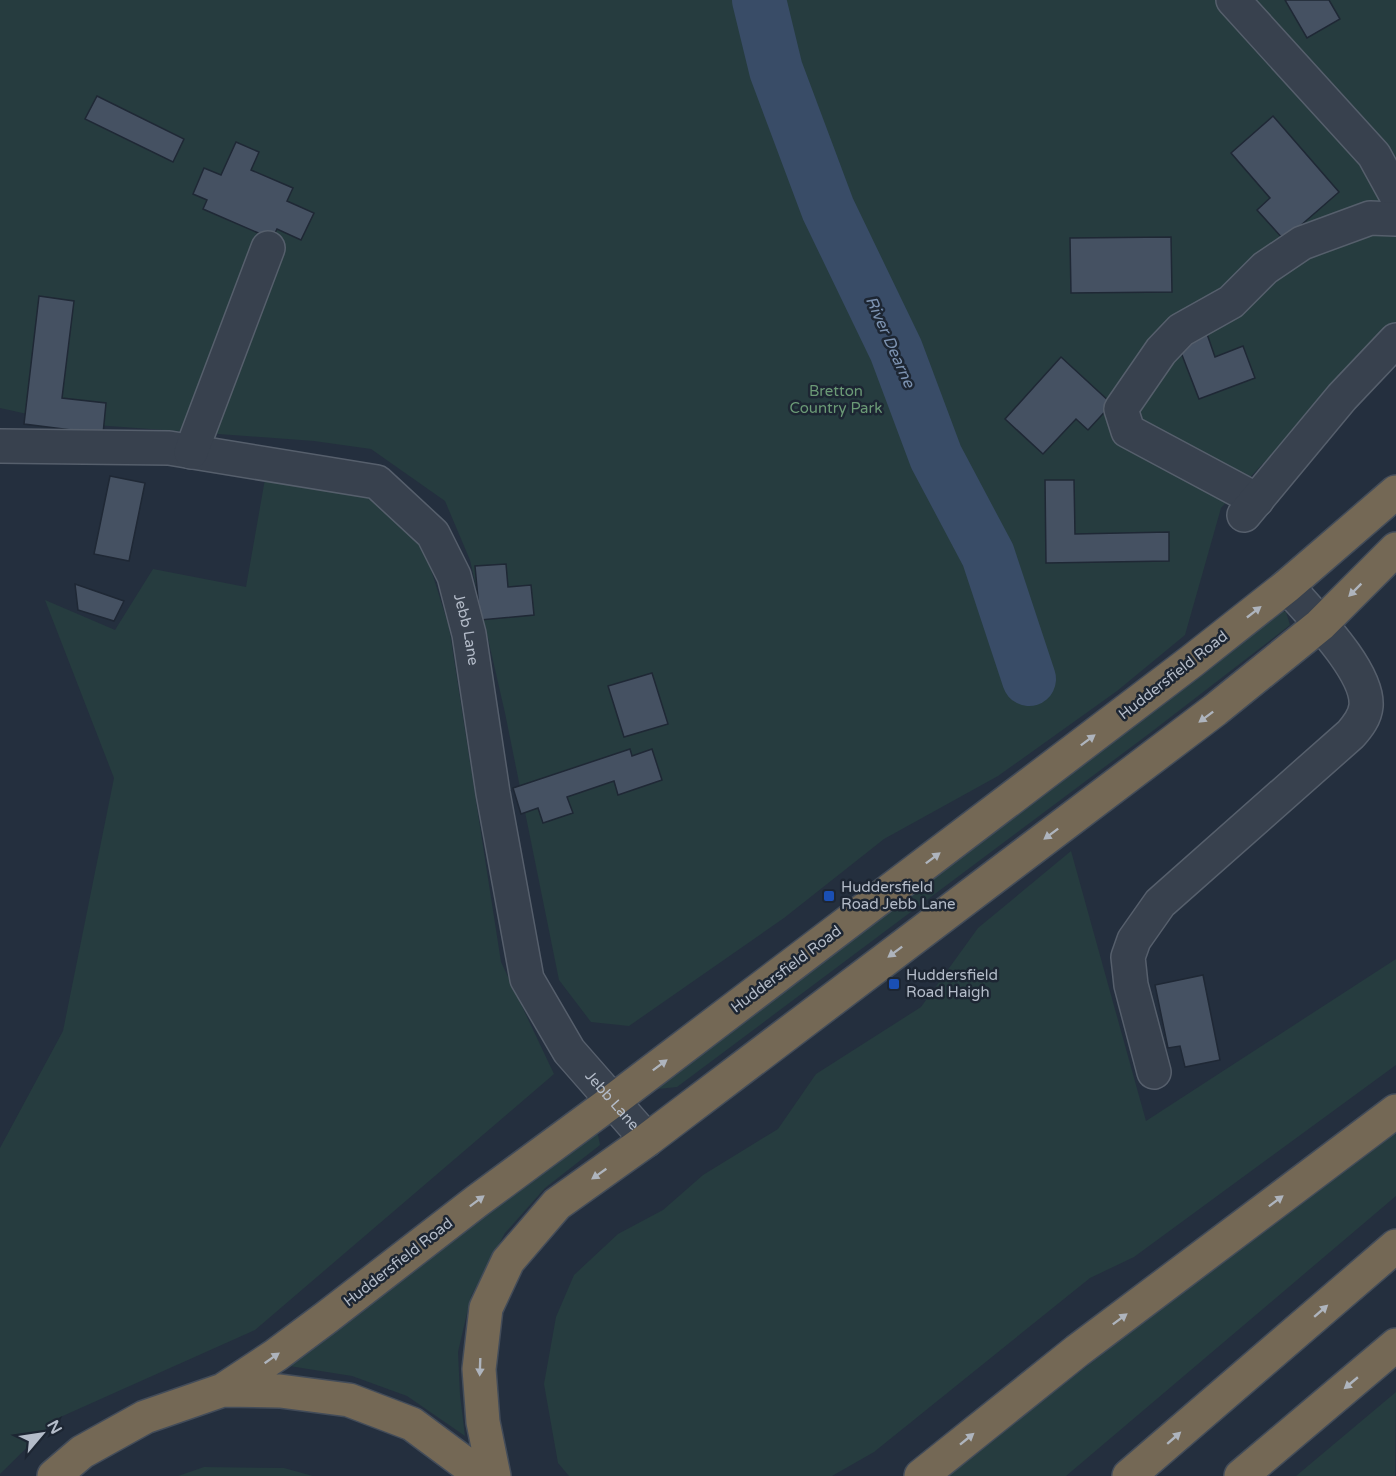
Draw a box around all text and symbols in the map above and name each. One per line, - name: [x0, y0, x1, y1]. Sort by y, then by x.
- water label: River Dearne: [861, 293, 919, 392]
- park label: Bretton Country Park: [790, 382, 882, 417]
- one-way arrow: [1348, 583, 1362, 597]
- street label: Jebb Lane: [450, 591, 483, 666]
- one-way arrow: [1247, 606, 1262, 618]
- street label: Huddersfield Road: [1115, 627, 1231, 723]
- one-way arrow: [1199, 710, 1214, 722]
- one-way arrow: [1081, 735, 1096, 747]
- one-way arrow: [1043, 828, 1058, 840]
- one-way arrow: [924, 852, 940, 864]
- place label: Huddersfield Road Jebb Lane: [841, 878, 956, 913]
- marker: Huddersfield Road Jebb Lane: [822, 889, 836, 903]
- street label: Huddersfield Road: [727, 922, 845, 1016]
- one-way arrow: [888, 946, 904, 958]
- place label: Huddersfield Road Haigh: [906, 966, 998, 1001]
- marker: Huddersfield Road Haigh: [887, 977, 901, 991]
- one-way arrow: [652, 1059, 668, 1071]
- street label: Jebb Lane: [581, 1067, 643, 1134]
- one-way arrow: [592, 1167, 607, 1179]
- one-way arrow: [468, 1195, 484, 1207]
- one-way arrow: [1268, 1196, 1283, 1208]
- street label: Huddersfield Road: [340, 1214, 456, 1310]
- one-way arrow: [1314, 1304, 1329, 1317]
- one-way arrow: [1112, 1313, 1127, 1325]
- one-way arrow: [263, 1352, 279, 1364]
- one-way arrow: [476, 1357, 485, 1376]
- one-way arrow: [1343, 1376, 1359, 1389]
- north arrow: [12, 1404, 72, 1464]
- text: N: [42, 1417, 66, 1438]
- one-way arrow: [1166, 1432, 1181, 1445]
- one-way arrow: [959, 1433, 975, 1446]

